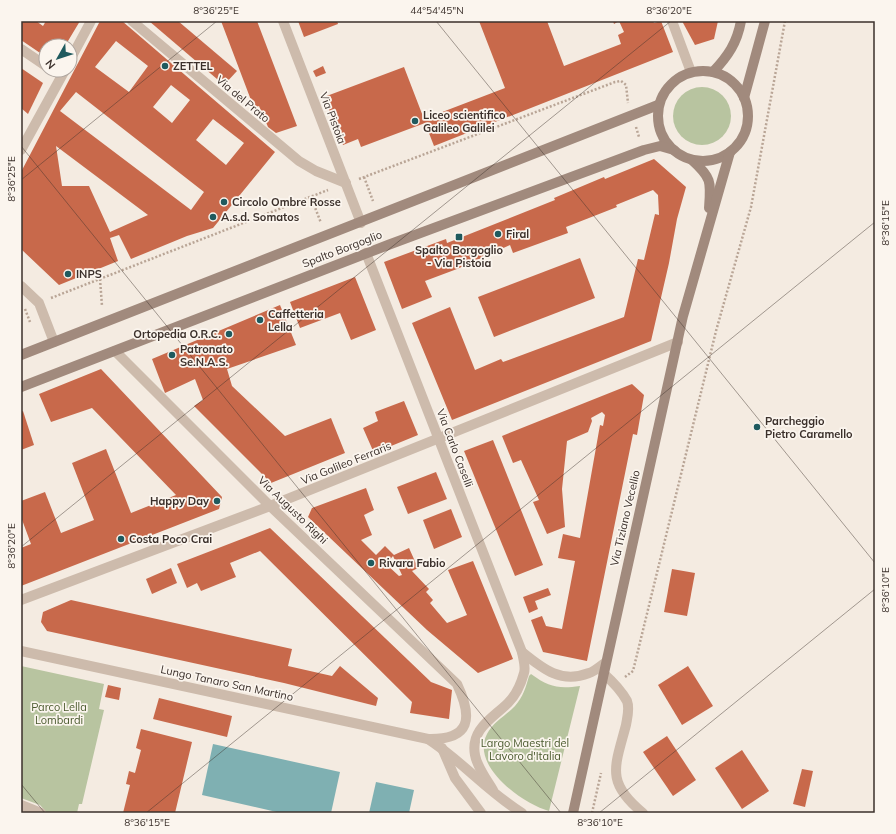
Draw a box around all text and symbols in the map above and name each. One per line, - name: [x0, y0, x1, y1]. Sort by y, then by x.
- text: 8°36'25"E: [193, 4, 239, 17]
- text: 44°54'45"N: [410, 4, 464, 17]
- text: 8°36'20"E: [646, 4, 692, 17]
- north arrow: [38, 38, 78, 78]
- text: N: [42, 57, 58, 72]
- place label: ZETTEL: [173, 59, 213, 73]
- marker: ZETTEL: [160, 61, 170, 71]
- street label: Via del Prato: [213, 73, 273, 125]
- street label: Via Pistoia: [317, 90, 349, 146]
- place label: Liceo scientifico Galileo Galilei: [423, 108, 506, 135]
- marker: Liceo scientifico Galileo Galilei: [410, 116, 420, 126]
- text: 8°36'25"E: [5, 156, 18, 202]
- place label: Circolo Ombre Rosse: [232, 195, 341, 209]
- marker: Circolo Ombre Rosse: [219, 197, 229, 207]
- text: 8°36'15"E: [879, 200, 892, 246]
- place label: A.s.d. Somatos: [221, 210, 300, 224]
- marker: A.s.d. Somatos: [208, 212, 218, 222]
- street label: Spalto Borgoglio: [300, 227, 384, 271]
- place label: Firal: [506, 227, 529, 241]
- marker: Firal: [493, 229, 503, 239]
- marker: Spalto Borgoglio - Via Pistoia: [454, 232, 464, 242]
- place label: Spalto Borgoglio - Via Pistoia: [415, 243, 503, 270]
- place label: INPS: [76, 267, 102, 281]
- marker: INPS: [63, 269, 73, 279]
- place label: Caffetteria Lella: [268, 307, 324, 334]
- marker: Caffetteria Lella: [255, 315, 265, 325]
- place label: Ortopedia O.R.C.: [133, 327, 221, 341]
- marker: Ortopedia O.R.C.: [224, 329, 234, 339]
- place label: Patronato Se.N.A.S.: [180, 342, 233, 369]
- marker: Patronato Se.N.A.S.: [167, 350, 177, 360]
- street label: Via Carlo Caselli: [434, 407, 476, 489]
- place label: Parcheggio Pietro Caramello: [765, 414, 853, 441]
- marker: Parcheggio Pietro Caramello: [752, 422, 762, 432]
- street label: Via Galileo Ferraris: [299, 439, 393, 487]
- street label: Via Tiziano Vecellio: [607, 469, 643, 567]
- street label: Via Augusto Righi: [255, 473, 331, 547]
- place label: Happy Day: [150, 494, 209, 508]
- marker: Happy Day: [212, 496, 222, 506]
- text: 8°36'20"E: [5, 523, 18, 569]
- place label: Costa Poco Crai: [129, 532, 212, 546]
- marker: Costa Poco Crai: [116, 534, 126, 544]
- place label: Rivara Fabio: [379, 556, 446, 570]
- marker: Rivara Fabio: [366, 558, 376, 568]
- text: 8°36'10"E: [879, 567, 892, 613]
- street label: Lungo Tanaro San Martino: [159, 662, 295, 704]
- park label: Parco Lella Lombardi: [31, 700, 87, 727]
- park label: Largo Maestri del Lavoro d'Italia: [481, 736, 569, 763]
- text: 8°36'15"E: [124, 816, 170, 829]
- text: 8°36'10"E: [577, 816, 623, 829]

